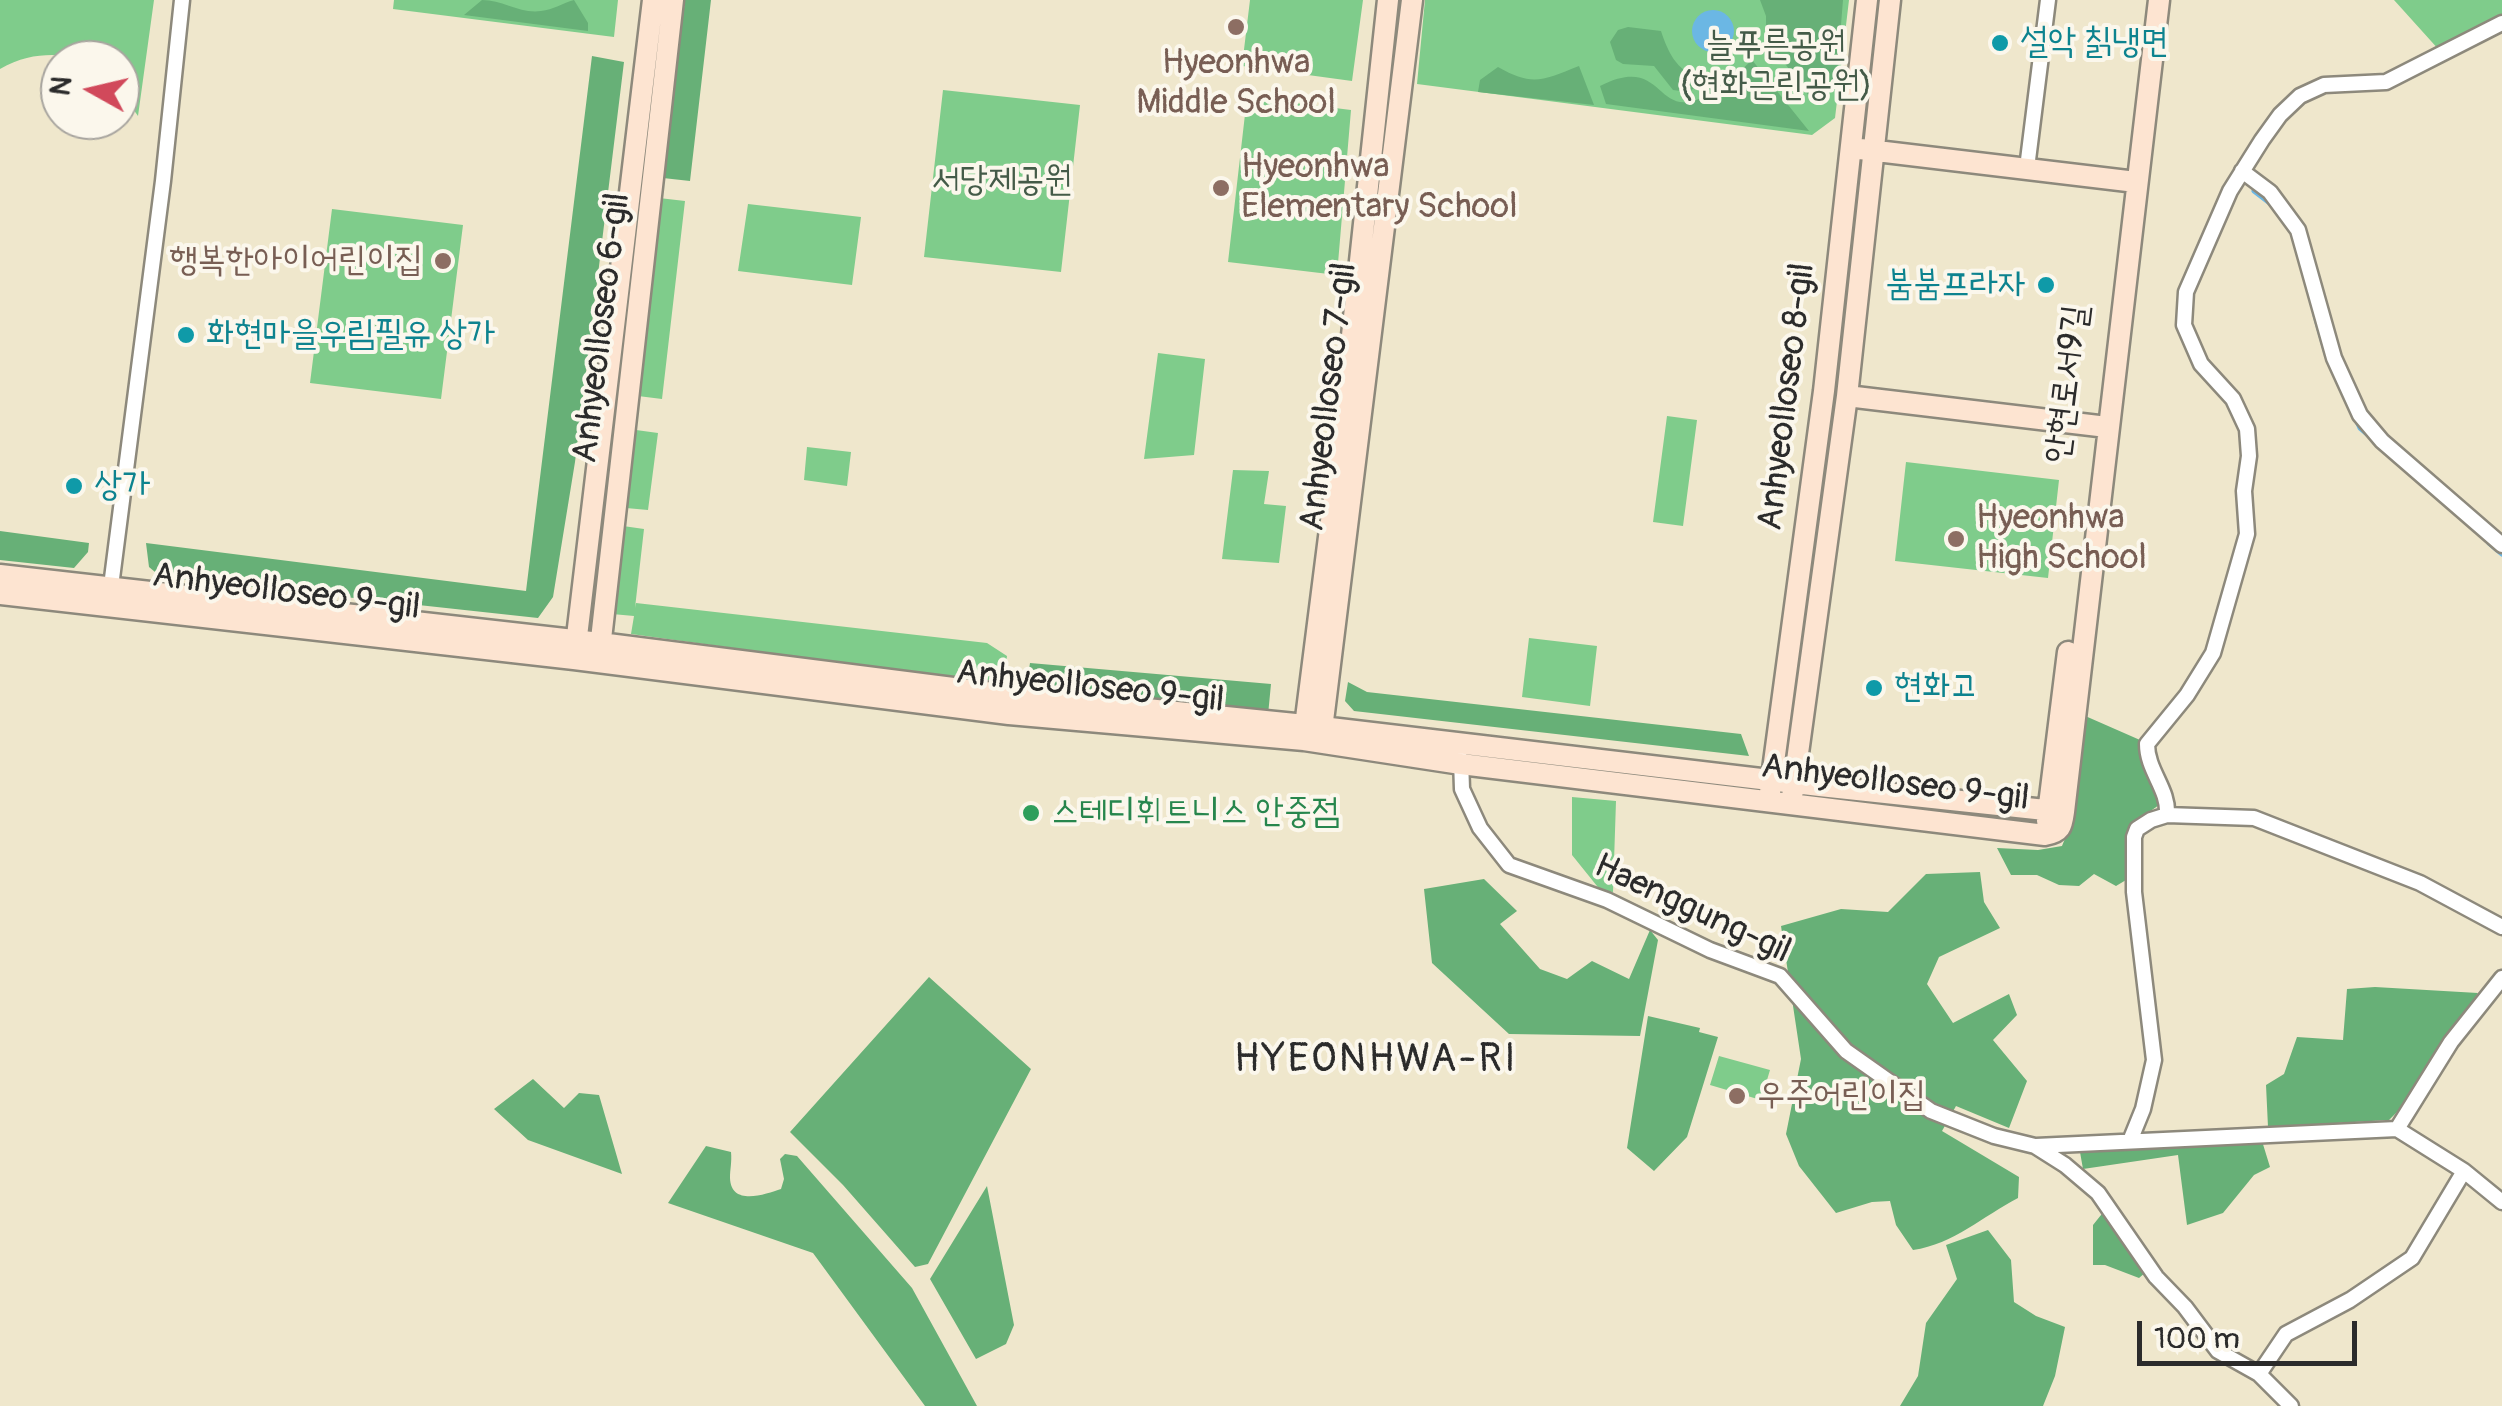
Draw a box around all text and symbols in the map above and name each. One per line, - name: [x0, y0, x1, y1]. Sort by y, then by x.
- marker: Hyeonhwa Middle School: [1225, 16, 1247, 38]
- place label: 설악 칡냉면: [2020, 22, 2168, 64]
- park label: 늘푸른공원 (현화근린공원): [1680, 25, 1872, 107]
- marker: 설악 칡냉면: [1989, 32, 2011, 54]
- north arrow: [40, 40, 140, 140]
- place label: Hyeonhwa Middle School: [1136, 43, 1336, 125]
- text: N: [43, 74, 80, 98]
- place label: Hyeonhwa Elementary School: [1241, 147, 1517, 229]
- park label: 서당제공원: [932, 160, 1072, 202]
- marker: Hyeonhwa Elementary School: [1210, 177, 1232, 199]
- street label: Anhyeolloseo 6-gil: [566, 191, 640, 465]
- place label: 행복한아이어린이집: [170, 240, 423, 282]
- marker: 행복한아이어린이집: [432, 250, 454, 272]
- street label: Anhyeolloseo 7-gil: [1293, 260, 1367, 534]
- street label: Anhyeolloseo 8-gil: [1751, 261, 1825, 533]
- place label: 붐붐프라자: [1885, 264, 2026, 306]
- marker: 붐붐프라자: [2035, 274, 2057, 296]
- street label: 안현로서9길: [2037, 303, 2099, 465]
- place label: 화현마을우림필유 상가: [206, 314, 495, 356]
- marker: 화현마을우림필유 상가: [175, 324, 197, 346]
- place label: 상가: [94, 465, 150, 507]
- marker: 상가: [63, 475, 85, 497]
- place label: Hyeonhwa High School: [1976, 498, 2147, 580]
- marker: Hyeonhwa High School: [1945, 528, 1967, 550]
- street label: Anhyeolloseo 9-gil: [150, 556, 422, 630]
- street label: Anhyeolloseo 9-gil: [954, 653, 1226, 723]
- place label: 현화고: [1894, 667, 1978, 709]
- marker: 현화고: [1863, 677, 1885, 699]
- street label: Anhyeolloseo 9-gil: [1759, 747, 2031, 821]
- place label: 스테디휘트니스 안중점: [1051, 792, 1340, 834]
- marker: 스테디휘트니스 안중점: [1020, 802, 1042, 824]
- street label: Haenggung-gil: [1587, 846, 1797, 974]
- district label: HYEONHWA-RI: [1234, 1037, 1518, 1085]
- place label: 우주어린이집: [1757, 1075, 1926, 1117]
- marker: 우주어린이집: [1726, 1085, 1748, 1107]
- scale bar: [2142, 1301, 2362, 1363]
- text: 100 m: [2154, 1320, 2240, 1357]

